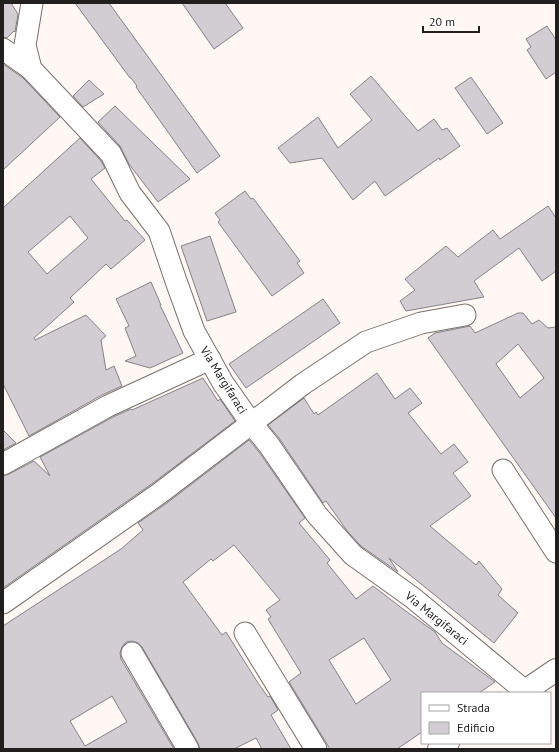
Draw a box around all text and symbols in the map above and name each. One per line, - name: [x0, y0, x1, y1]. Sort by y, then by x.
- scale bar: [423, 8, 479, 34]
- text: 20 m: [429, 14, 455, 29]
- street label: Via Margifaraci: [197, 343, 251, 417]
- street label: Via Margifaraci: [402, 587, 472, 648]
- legend: [421, 692, 551, 744]
- text: Strada: [457, 700, 490, 715]
- text: Edificio: [457, 720, 495, 735]

